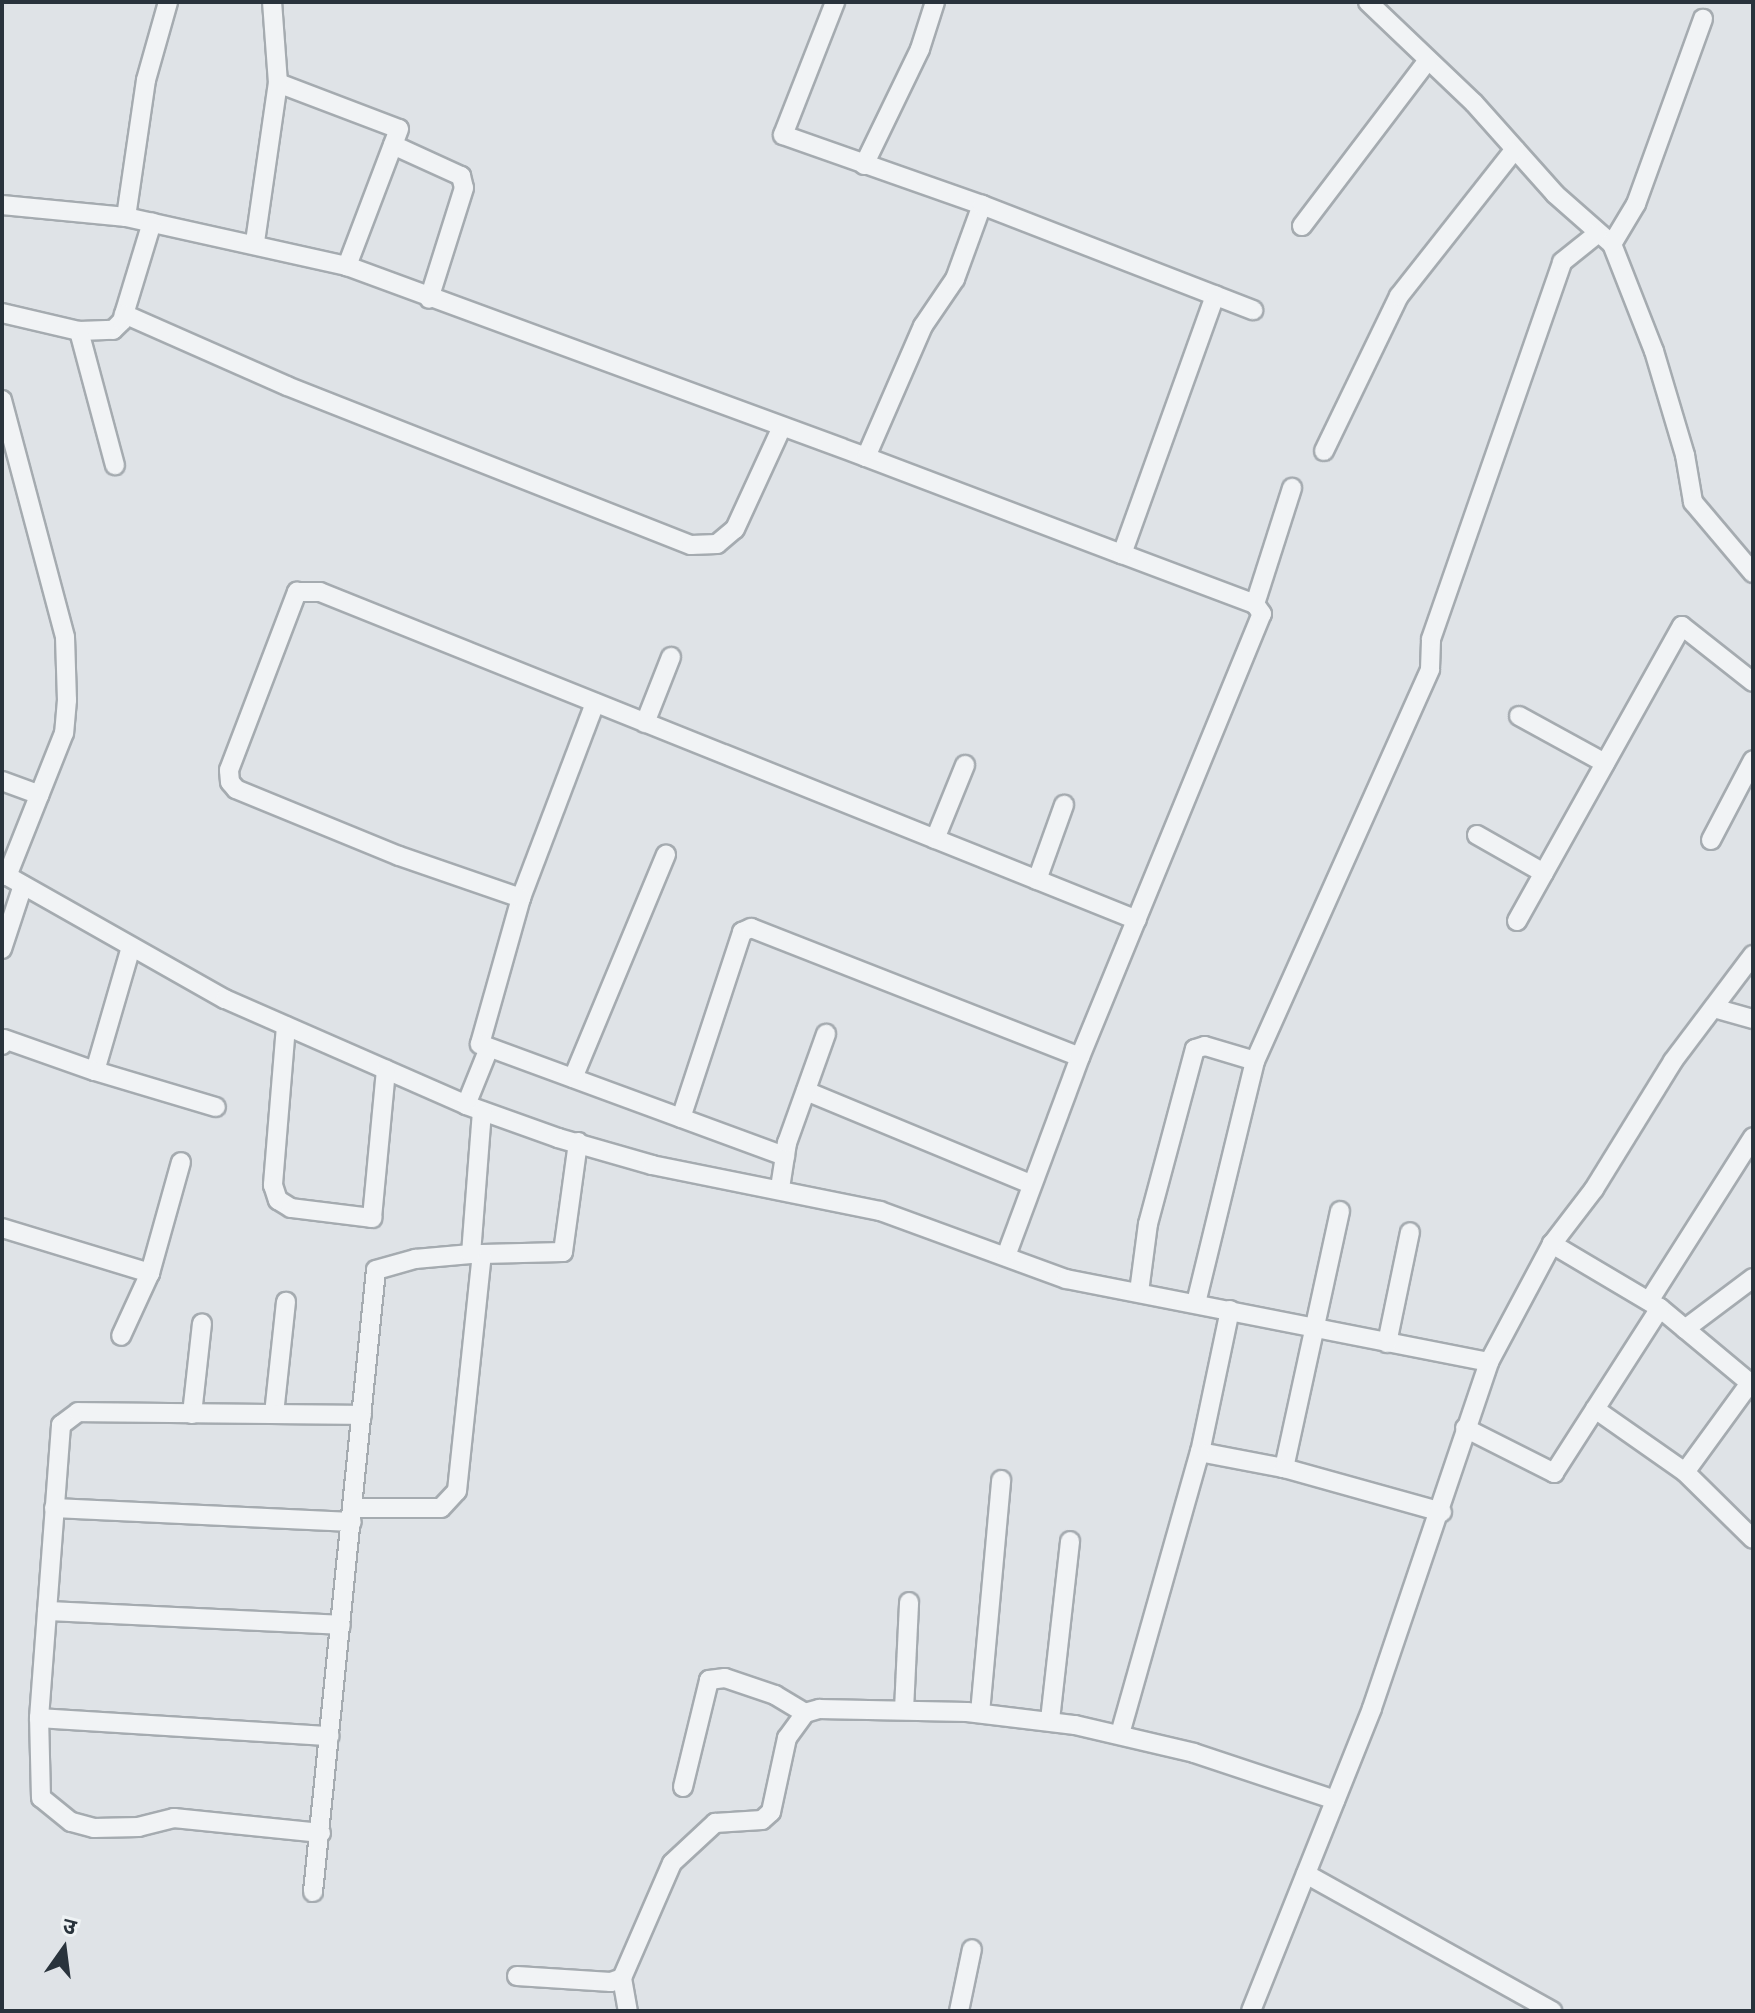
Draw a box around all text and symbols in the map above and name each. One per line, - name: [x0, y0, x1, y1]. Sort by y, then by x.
- text: उ: [59, 1908, 80, 1944]
- north arrow: [24, 1909, 104, 1989]

